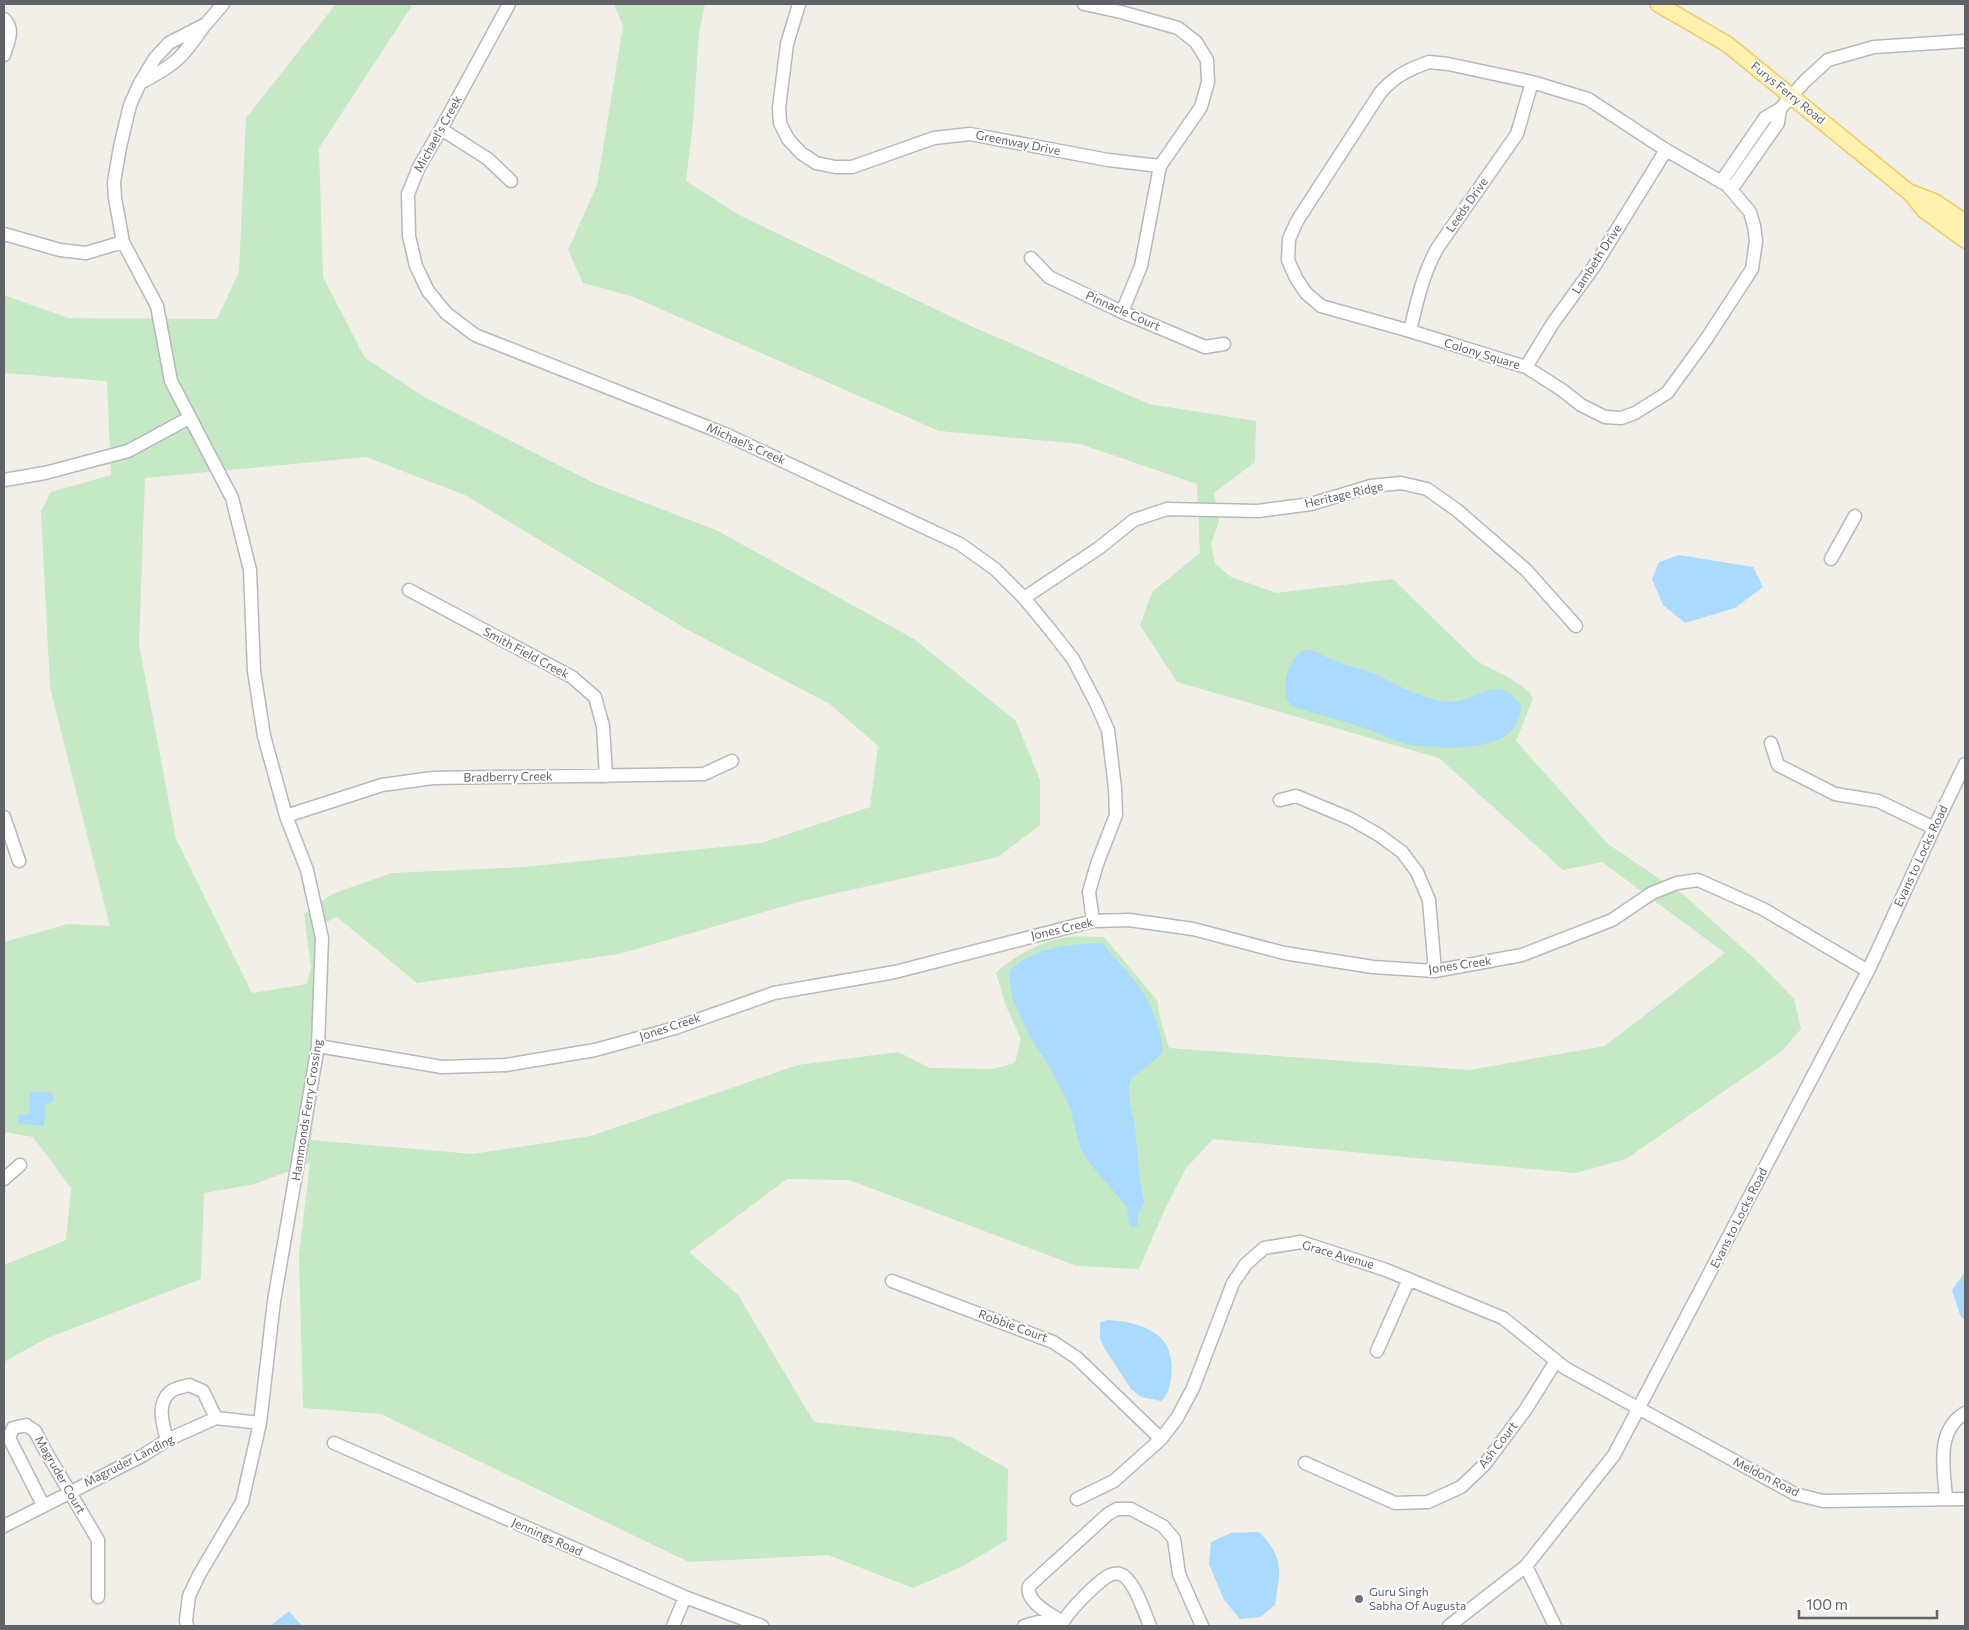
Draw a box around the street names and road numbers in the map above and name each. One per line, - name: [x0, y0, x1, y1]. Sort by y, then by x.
- street label: Furys Ferry Road: [1749, 58, 1829, 126]
- street label: Michael's Creek: [410, 92, 464, 174]
- street label: Greenway Drive: [975, 127, 1062, 157]
- street label: Leeds Drive: [1442, 175, 1490, 234]
- street label: Lambeth Drive: [1568, 221, 1624, 296]
- street label: Pinnacle Court: [1084, 287, 1163, 333]
- street label: Colony Square: [1443, 335, 1522, 371]
- street label: Michael's Creek: [705, 419, 789, 467]
- street label: Heritage Ridge: [1303, 478, 1384, 510]
- street label: Smith Field Creek: [481, 624, 572, 681]
- street label: Bradberry Creek: [463, 768, 553, 784]
- street label: Evans to Locks Road: [1890, 803, 1950, 909]
- street label: Jones Creek: [1029, 914, 1095, 943]
- street label: Jones Creek: [1427, 953, 1493, 976]
- street label: Jones Creek: [637, 1009, 703, 1043]
- street label: Hammonds Ferry Crossing: [288, 1038, 324, 1182]
- street label: Evans to Locks Road: [1707, 1165, 1769, 1270]
- street label: Grace Avenue: [1301, 1237, 1376, 1271]
- street label: Robbie Court: [977, 1306, 1050, 1344]
- street label: Ash Court: [1475, 1418, 1520, 1470]
- street label: Magruder Landing: [81, 1431, 176, 1489]
- street label: Magruder Court: [33, 1433, 89, 1516]
- street label: Meldon Road: [1731, 1453, 1802, 1499]
- street label: Jennings Road: [510, 1514, 585, 1559]

